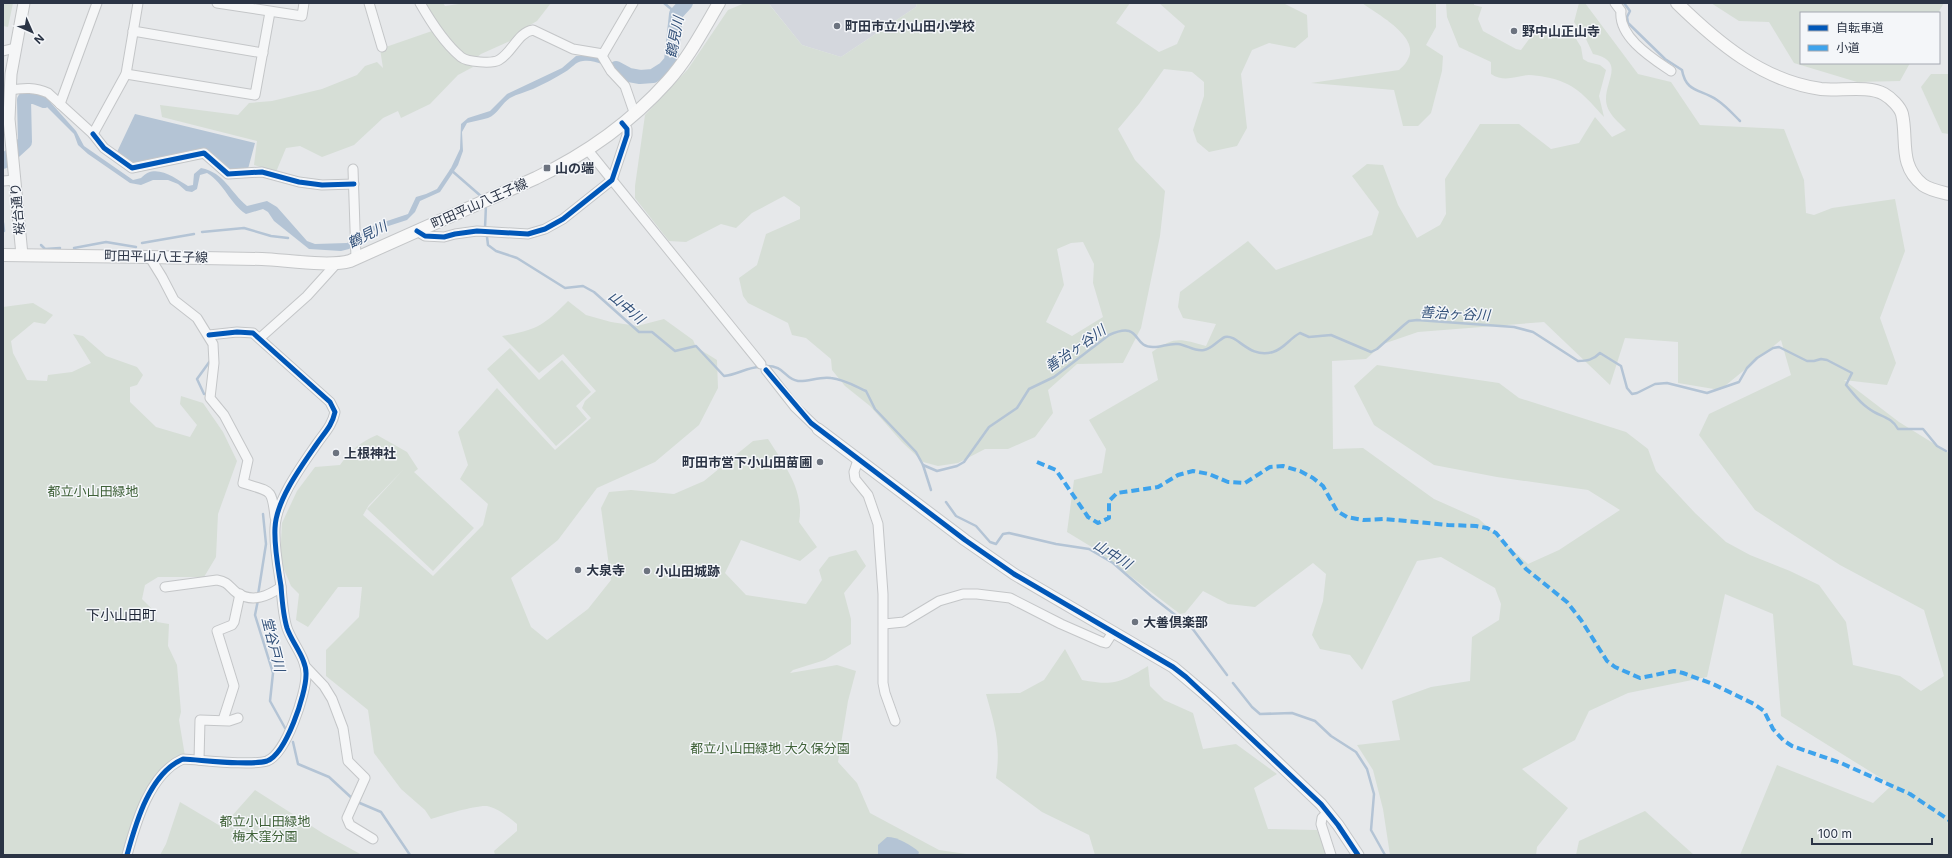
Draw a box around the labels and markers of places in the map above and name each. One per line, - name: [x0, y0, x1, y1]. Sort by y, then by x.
- place label: 町田市立小山田小学校: [845, 18, 975, 34]
- marker: 町田市立小山田小学校: [832, 21, 842, 31]
- place label: 野中山正山寺: [1522, 23, 1600, 39]
- marker: 野中山正山寺: [1509, 26, 1519, 36]
- place label: 山の端: [555, 160, 594, 176]
- marker: 山の端: [542, 163, 552, 173]
- place label: 上根神社: [344, 445, 396, 461]
- marker: 上根神社: [331, 448, 341, 458]
- place label: 町田市営下小山田苗圃: [682, 454, 812, 470]
- marker: 町田市営下小山田苗圃: [815, 457, 825, 467]
- place label: 大泉寺: [586, 562, 625, 578]
- place label: 小山田城跡: [655, 563, 720, 579]
- marker: 大泉寺: [573, 565, 583, 575]
- marker: 小山田城跡: [642, 566, 652, 576]
- place label: 大善倶楽部: [1143, 614, 1208, 630]
- marker: 大善倶楽部: [1130, 617, 1140, 627]

